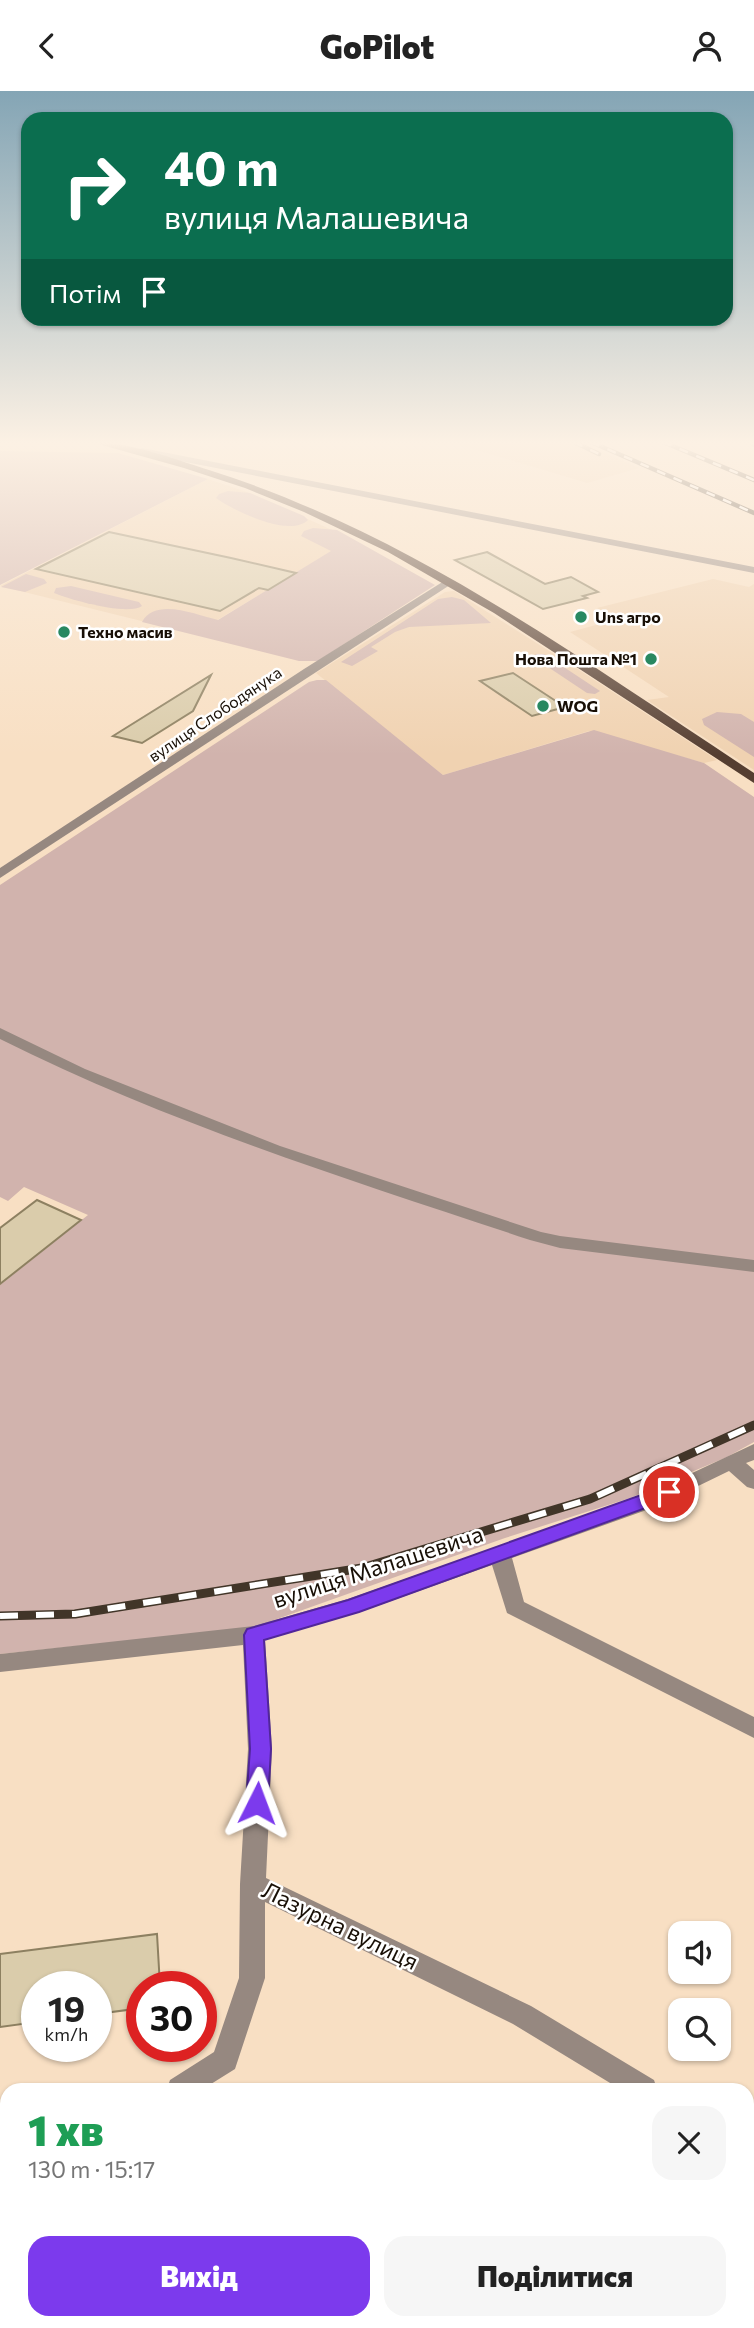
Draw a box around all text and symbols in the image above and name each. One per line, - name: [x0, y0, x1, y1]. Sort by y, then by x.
- text: GoPilot: [320, 26, 434, 66]
- icon: back: [28, 27, 66, 65]
- icon: person: [688, 27, 726, 65]
- text: 40 m: [164, 136, 279, 196]
- icon: right: [49, 140, 140, 231]
- text: вулиця Малашевича: [164, 196, 469, 236]
- icon: arrive: [135, 273, 173, 311]
- text: Потім: [49, 277, 121, 308]
- place label: Uns агро: [595, 607, 661, 626]
- marker: Uns агро: [573, 609, 589, 625]
- place label: Техно масив: [78, 622, 173, 641]
- marker: Техно масив: [56, 624, 72, 640]
- place label: Нова Пошта №1: [515, 649, 637, 668]
- marker: Нова Пошта №1: [643, 651, 659, 667]
- street label: вулиця Слободянука: [145, 662, 285, 765]
- place label: WOG: [557, 696, 598, 715]
- marker: WOG: [535, 698, 551, 714]
- pin: [639, 1462, 699, 1522]
- icon: arrive: [650, 1473, 688, 1511]
- street label: вулиця Малашевича: [269, 1519, 486, 1613]
- position arrow: [220, 1766, 294, 1840]
- street label: Лазурна вулиця: [258, 1875, 423, 1975]
- map controls: [668, 1921, 731, 2061]
- button: sound: [668, 1921, 731, 1984]
- speed limit sign: 30: [126, 1971, 217, 2062]
- text: 19: [48, 1986, 85, 2029]
- button: search: [668, 1998, 731, 2061]
- text: km/h: [45, 2023, 88, 2045]
- text: 1 хв: [28, 2103, 104, 2155]
- button: close: [652, 2106, 726, 2180]
- text: 130 m · 15:17: [28, 2155, 155, 2183]
- button: Вихід: [28, 2236, 370, 2316]
- button: Поділитися: [384, 2236, 726, 2316]

